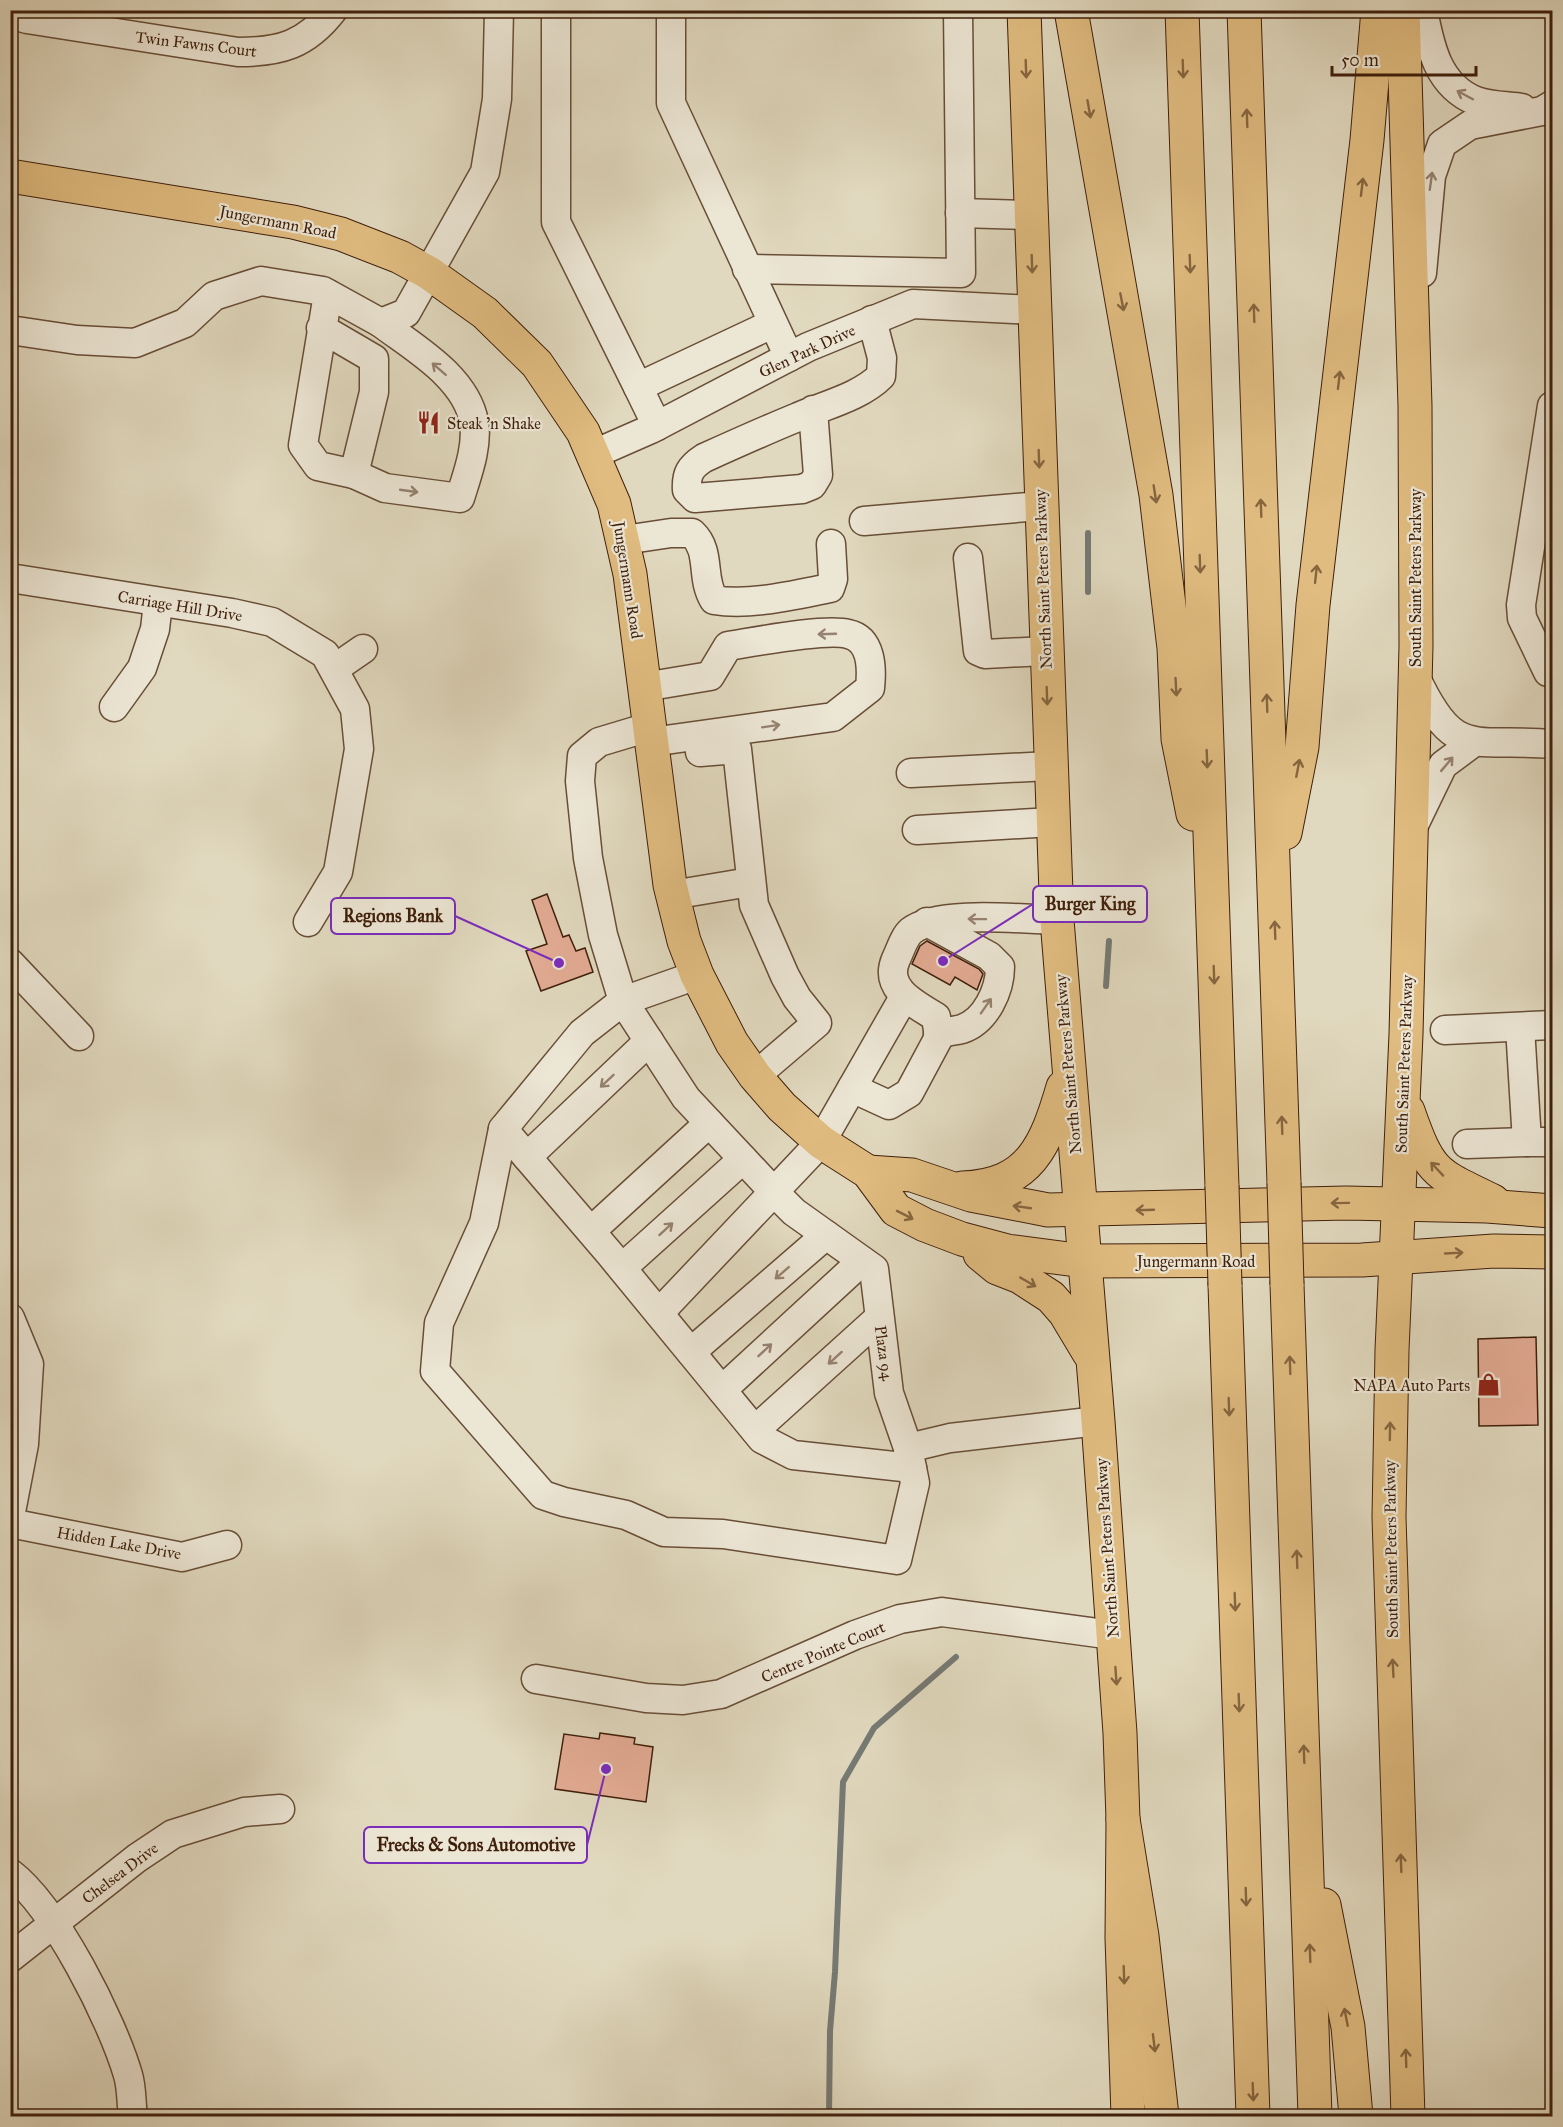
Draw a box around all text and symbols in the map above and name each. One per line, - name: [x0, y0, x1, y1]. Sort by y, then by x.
- street label: Twin Fawns Court: [134, 27, 258, 61]
- scale bar: [1332, 39, 1476, 77]
- text: 50 m: [1341, 49, 1379, 71]
- one-way arrow: [1020, 58, 1031, 78]
- one-way arrow: [1178, 58, 1189, 78]
- one-way arrow: [1457, 89, 1474, 101]
- one-way arrow: [1083, 99, 1094, 119]
- one-way arrow: [1242, 109, 1253, 129]
- one-way arrow: [1426, 172, 1437, 191]
- one-way arrow: [1357, 177, 1368, 197]
- street label: Jungermann Road: [216, 201, 338, 244]
- one-way arrow: [1026, 253, 1038, 273]
- one-way arrow: [1184, 253, 1195, 273]
- one-way arrow: [1117, 291, 1128, 311]
- one-way arrow: [1249, 304, 1260, 324]
- street label: Glen Park Drive: [756, 320, 858, 382]
- one-way arrow: [432, 362, 447, 376]
- one-way arrow: [1333, 371, 1344, 391]
- restaurant icon: Steak 'n Shake: [416, 410, 442, 436]
- place label: Steak 'n Shake: [447, 414, 541, 433]
- one-way arrow: [1033, 448, 1044, 468]
- one-way arrow: [1150, 483, 1161, 503]
- one-way arrow: [399, 486, 418, 497]
- street label: North Saint Peters Parkway: [1030, 488, 1056, 669]
- street label: South Saint Peters Parkway: [1406, 488, 1425, 667]
- one-way arrow: [1255, 499, 1266, 519]
- street label: Jungermann Road: [608, 518, 647, 640]
- one-way arrow: [1195, 553, 1206, 573]
- one-way arrow: [1311, 565, 1322, 585]
- street label: Carriage Hill Drive: [116, 587, 244, 626]
- one-way arrow: [817, 628, 837, 639]
- one-way arrow: [1171, 677, 1182, 697]
- one-way arrow: [1041, 685, 1052, 705]
- one-way arrow: [1262, 693, 1273, 713]
- one-way arrow: [761, 720, 781, 731]
- one-way arrow: [1201, 748, 1213, 768]
- one-way arrow: [1440, 756, 1453, 772]
- one-way arrow: [1293, 759, 1304, 778]
- callout: Burger King: [1033, 886, 1147, 922]
- text: Burger King: [1045, 893, 1136, 916]
- callout: Regions Bank: [331, 898, 455, 934]
- text: Regions Bank: [343, 905, 444, 928]
- one-way arrow: [968, 913, 988, 924]
- one-way arrow: [1270, 920, 1281, 940]
- one-way arrow: [1209, 964, 1220, 984]
- street label: North Saint Peters Parkway: [1051, 973, 1085, 1154]
- street label: South Saint Peters Parkway: [1391, 974, 1417, 1153]
- one-way arrow: [980, 999, 993, 1015]
- one-way arrow: [599, 1074, 614, 1089]
- one-way arrow: [1276, 1115, 1288, 1135]
- one-way arrow: [1430, 1161, 1444, 1176]
- one-way arrow: [1330, 1197, 1350, 1209]
- one-way arrow: [1012, 1201, 1032, 1212]
- one-way arrow: [1135, 1204, 1155, 1215]
- one-way arrow: [896, 1210, 914, 1221]
- one-way arrow: [658, 1222, 673, 1236]
- one-way arrow: [1443, 1247, 1463, 1258]
- street label: Jungermann Road: [1135, 1252, 1255, 1272]
- one-way arrow: [774, 1266, 789, 1280]
- one-way arrow: [1019, 1276, 1036, 1288]
- street label: Plaza 94: [871, 1324, 897, 1383]
- one-way arrow: [757, 1343, 772, 1357]
- one-way arrow: [828, 1350, 843, 1364]
- one-way arrow: [1284, 1355, 1296, 1375]
- shop icon: NAPA Auto Parts: [1475, 1372, 1501, 1398]
- place label: NAPA Auto Parts: [1353, 1376, 1470, 1395]
- one-way arrow: [1223, 1396, 1235, 1416]
- one-way arrow: [1384, 1422, 1396, 1442]
- street label: North Saint Peters Parkway: [1091, 1457, 1123, 1638]
- street label: South Saint Peters Parkway: [1380, 1459, 1402, 1638]
- street label: Hidden Lake Drive: [55, 1523, 183, 1563]
- one-way arrow: [1292, 1550, 1303, 1570]
- one-way arrow: [1230, 1591, 1241, 1611]
- street label: Centre Pointe Court: [758, 1617, 888, 1687]
- one-way arrow: [1388, 1659, 1399, 1679]
- one-way arrow: [1111, 1665, 1122, 1685]
- one-way arrow: [1233, 1692, 1244, 1712]
- one-way arrow: [1298, 1745, 1309, 1765]
- callout: Frecks & Sons Automotive: [364, 1827, 587, 1863]
- text: Frecks & Sons Automotive: [376, 1834, 576, 1856]
- street label: Chelsea Drive: [78, 1838, 162, 1908]
- one-way arrow: [1395, 1854, 1407, 1874]
- one-way arrow: [1240, 1887, 1252, 1907]
- one-way arrow: [1304, 1944, 1316, 1964]
- one-way arrow: [1118, 1965, 1129, 1985]
- one-way arrow: [1340, 2007, 1351, 2027]
- one-way arrow: [1149, 2033, 1160, 2053]
- one-way arrow: [1401, 2049, 1412, 2069]
- one-way arrow: [1247, 2082, 1258, 2102]

